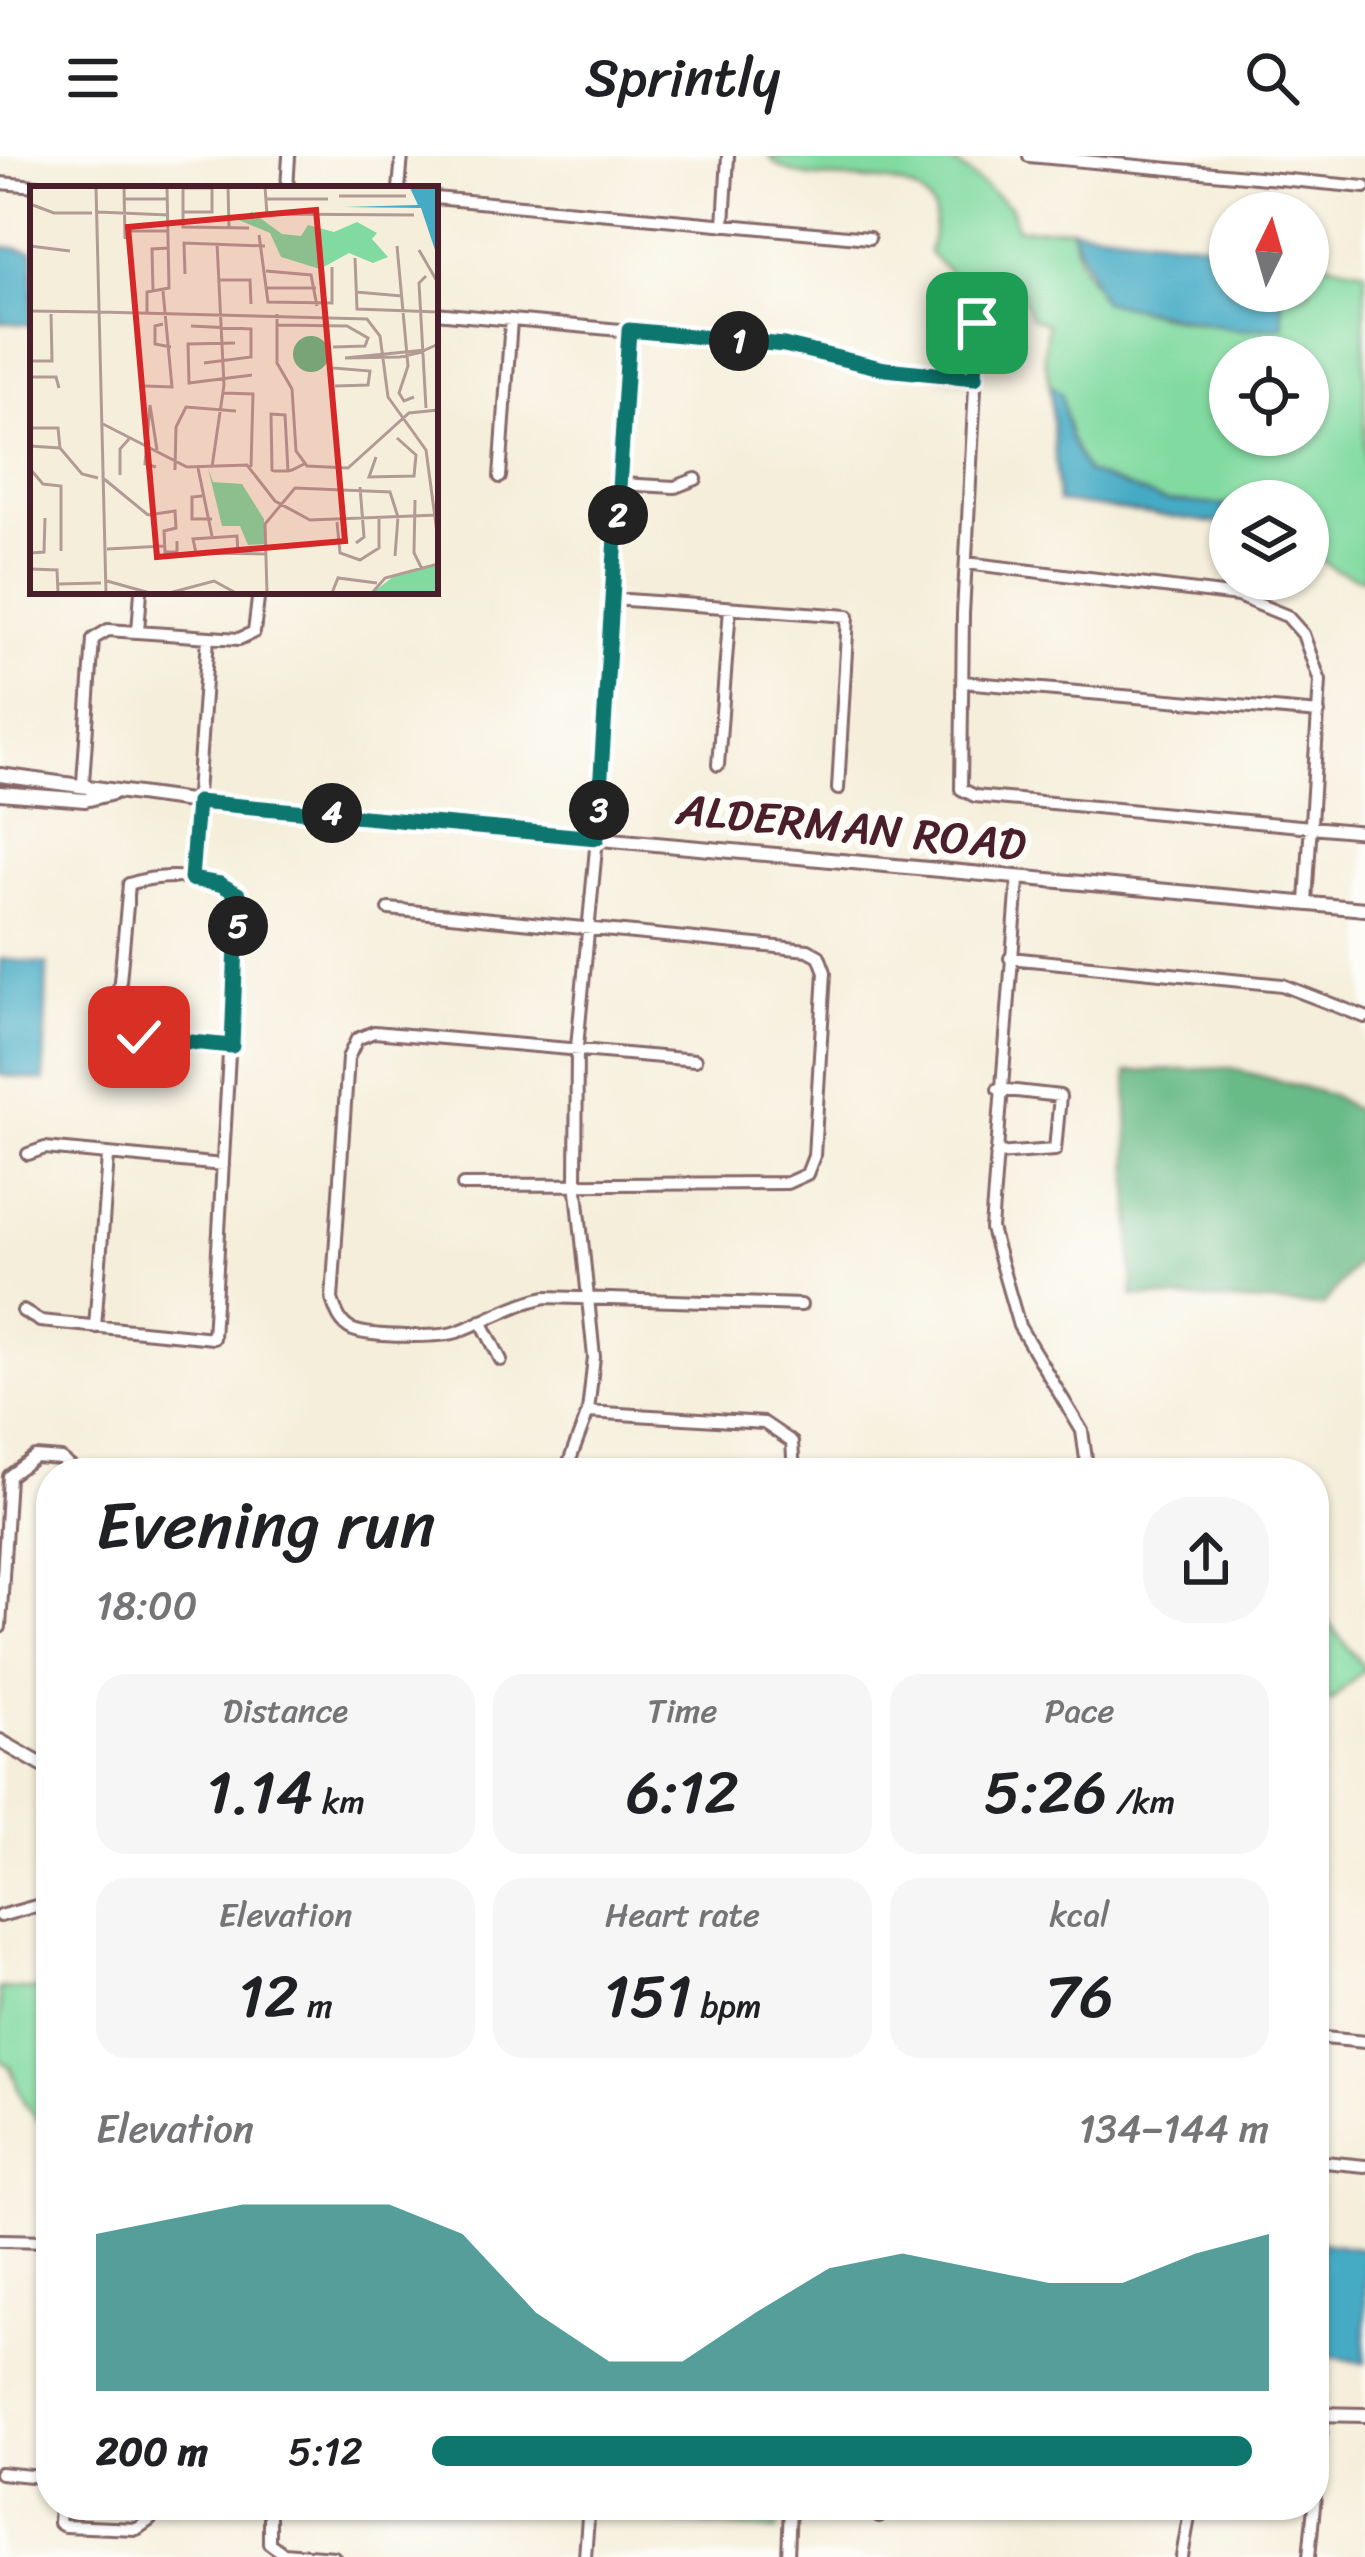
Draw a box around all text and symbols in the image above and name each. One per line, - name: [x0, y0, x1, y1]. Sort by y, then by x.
- text: Sprintly: [585, 30, 780, 126]
- icon: menu: [60, 45, 126, 111]
- icon: search: [1239, 45, 1305, 111]
- inset map: [30, 186, 438, 594]
- north arrow: [1209, 192, 1329, 312]
- map controls: [1209, 192, 1329, 600]
- pin: [926, 272, 1028, 374]
- icon: arrive: [944, 290, 1010, 356]
- pin: 1: [709, 311, 769, 371]
- text: 1: [732, 312, 746, 370]
- button: locate: [1209, 336, 1329, 456]
- button: layers: [1209, 480, 1329, 600]
- pin: 2: [588, 485, 648, 545]
- text: 2: [608, 486, 628, 544]
- street label: ALDERMAN ROAD: [672, 769, 1030, 885]
- pin: 3: [569, 780, 629, 840]
- text: 3: [590, 781, 608, 839]
- pin: 4: [302, 783, 362, 843]
- text: 4: [322, 784, 342, 842]
- pin: 5: [208, 896, 268, 956]
- text: 5: [228, 897, 248, 955]
- pin: [88, 986, 190, 1088]
- icon: check: [106, 1004, 172, 1070]
- text: Evening run: [96, 1467, 436, 1584]
- button: share: [1143, 1497, 1269, 1623]
- text: 18:00: [96, 1571, 197, 1640]
- text: Distance: [223, 1682, 348, 1740]
- text: Time: [648, 1682, 717, 1740]
- text: Pace: [1044, 1682, 1115, 1740]
- text: 1.14: [206, 1740, 313, 1846]
- text: 6:12: [626, 1740, 739, 1846]
- text: 5:26: [984, 1740, 1107, 1846]
- text: km: [313, 1773, 365, 1831]
- text: /km: [1107, 1773, 1175, 1831]
- text: Elevation: [219, 1886, 352, 1944]
- text: Heart rate: [605, 1886, 760, 1944]
- text: kcal: [1050, 1886, 1109, 1944]
- text: 12: [238, 1944, 299, 2050]
- text: 151: [604, 1944, 692, 2050]
- text: 76: [1045, 1944, 1114, 2050]
- text: m: [299, 1977, 333, 2035]
- text: bpm: [692, 1977, 761, 2035]
- text: Elevation: [96, 2094, 254, 2163]
- text: 134–144 m: [1079, 2094, 1269, 2163]
- text: 200 m: [96, 2417, 208, 2486]
- text: 5:12: [288, 2417, 363, 2486]

